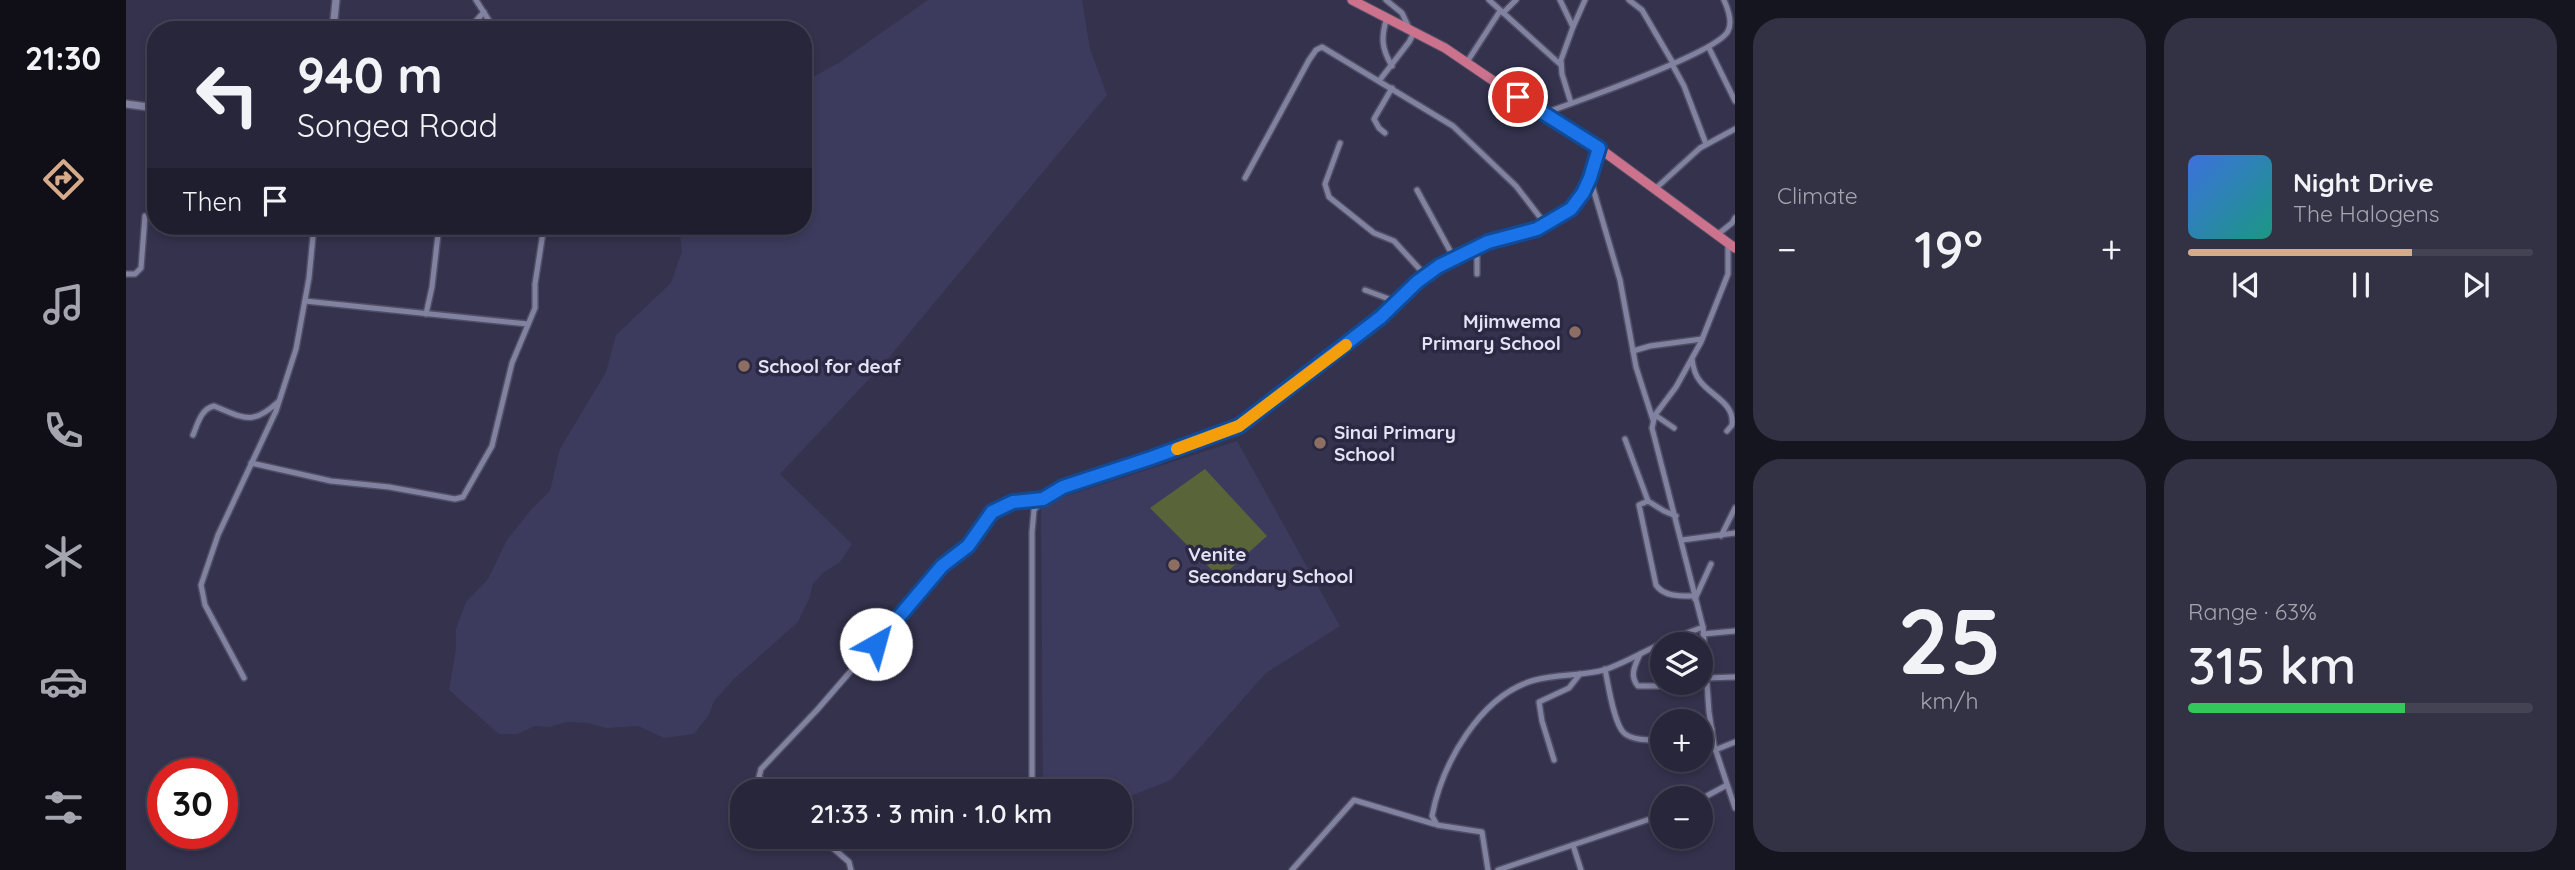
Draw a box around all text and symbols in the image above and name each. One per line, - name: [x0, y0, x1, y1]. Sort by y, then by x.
- text: 21:30: [25, 38, 101, 78]
- text: 940 m: [297, 44, 443, 105]
- icon: left: [182, 49, 273, 140]
- pin: [1488, 67, 1548, 127]
- icon: arrive: [1499, 78, 1537, 116]
- text: Songea Road: [297, 105, 498, 145]
- icon: directions: [39, 155, 88, 204]
- text: Night Drive: [2293, 166, 2434, 199]
- text: Climate: [1777, 181, 1858, 210]
- icon: arrive: [256, 182, 294, 220]
- text: Then: [182, 185, 242, 218]
- text: The Halogens: [2293, 199, 2440, 228]
- text: 19°: [1914, 216, 1983, 281]
- text: −: [1777, 225, 1797, 273]
- text: +: [2101, 225, 2122, 273]
- icon: previous: [2227, 266, 2265, 304]
- icon: pause: [2342, 266, 2380, 304]
- icon: next: [2457, 266, 2495, 304]
- icon: music: [39, 280, 88, 329]
- place label: Mjimwema Primary School: [1421, 309, 1561, 355]
- marker: Mjimwema Primary School: [1567, 324, 1583, 340]
- place label: School for deaf: [758, 354, 902, 378]
- marker: School for deaf: [736, 358, 752, 374]
- icon: phone: [39, 406, 88, 455]
- place label: Sinai Primary School: [1334, 420, 1456, 466]
- marker: Sinai Primary School: [1312, 435, 1328, 451]
- icon: climate: [39, 532, 88, 581]
- place label: Venite Secondary School: [1188, 542, 1353, 588]
- marker: Venite Secondary School: [1166, 557, 1182, 573]
- text: 25: [1897, 583, 2002, 697]
- text: Range · 63%: [2188, 597, 2317, 626]
- position arrow: [839, 607, 913, 681]
- map controls: [1650, 632, 1713, 849]
- button: layers: [1650, 632, 1713, 695]
- text: 315 km: [2188, 632, 2356, 697]
- icon: car: [39, 657, 88, 706]
- text: km/h: [1920, 686, 1979, 715]
- button: +: [1650, 709, 1713, 772]
- speed limit sign: 30: [147, 758, 238, 849]
- icon: filters: [39, 783, 88, 832]
- button: −: [1650, 786, 1713, 849]
- text: 21:33 · 3 min · 1.0 km: [810, 797, 1052, 830]

